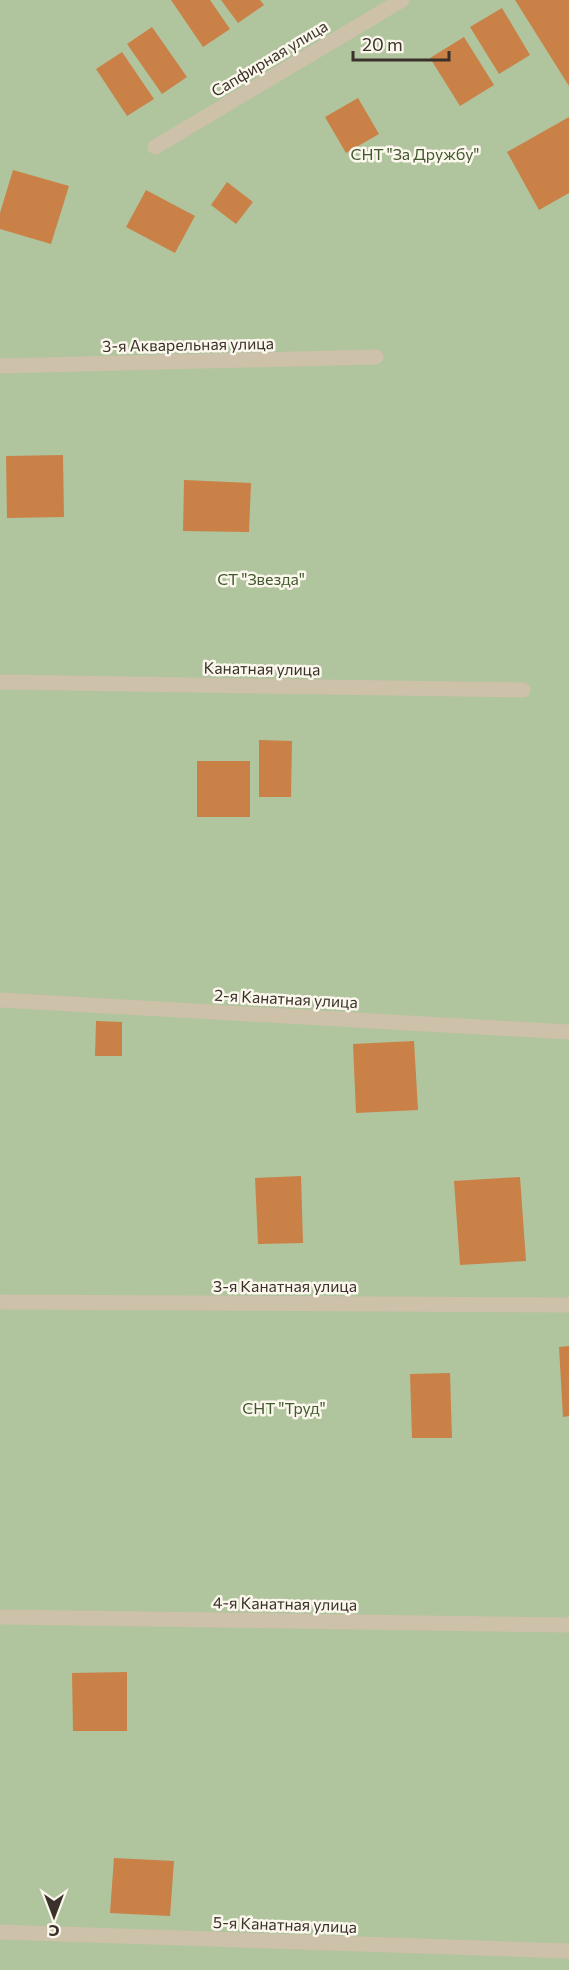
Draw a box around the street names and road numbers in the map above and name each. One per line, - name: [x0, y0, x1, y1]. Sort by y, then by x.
- street label: Сапфирная улица: [207, 16, 331, 100]
- street label: 3-я Акварельная улица: [102, 333, 274, 355]
- street label: Канатная улица: [204, 657, 320, 679]
- street label: 2-я Канатная улица: [214, 985, 358, 1011]
- street label: 3-я Канатная улица: [213, 1276, 357, 1295]
- street label: 4-я Канатная улица: [213, 1592, 357, 1614]
- street label: 5-я Канатная улица: [213, 1912, 357, 1936]

